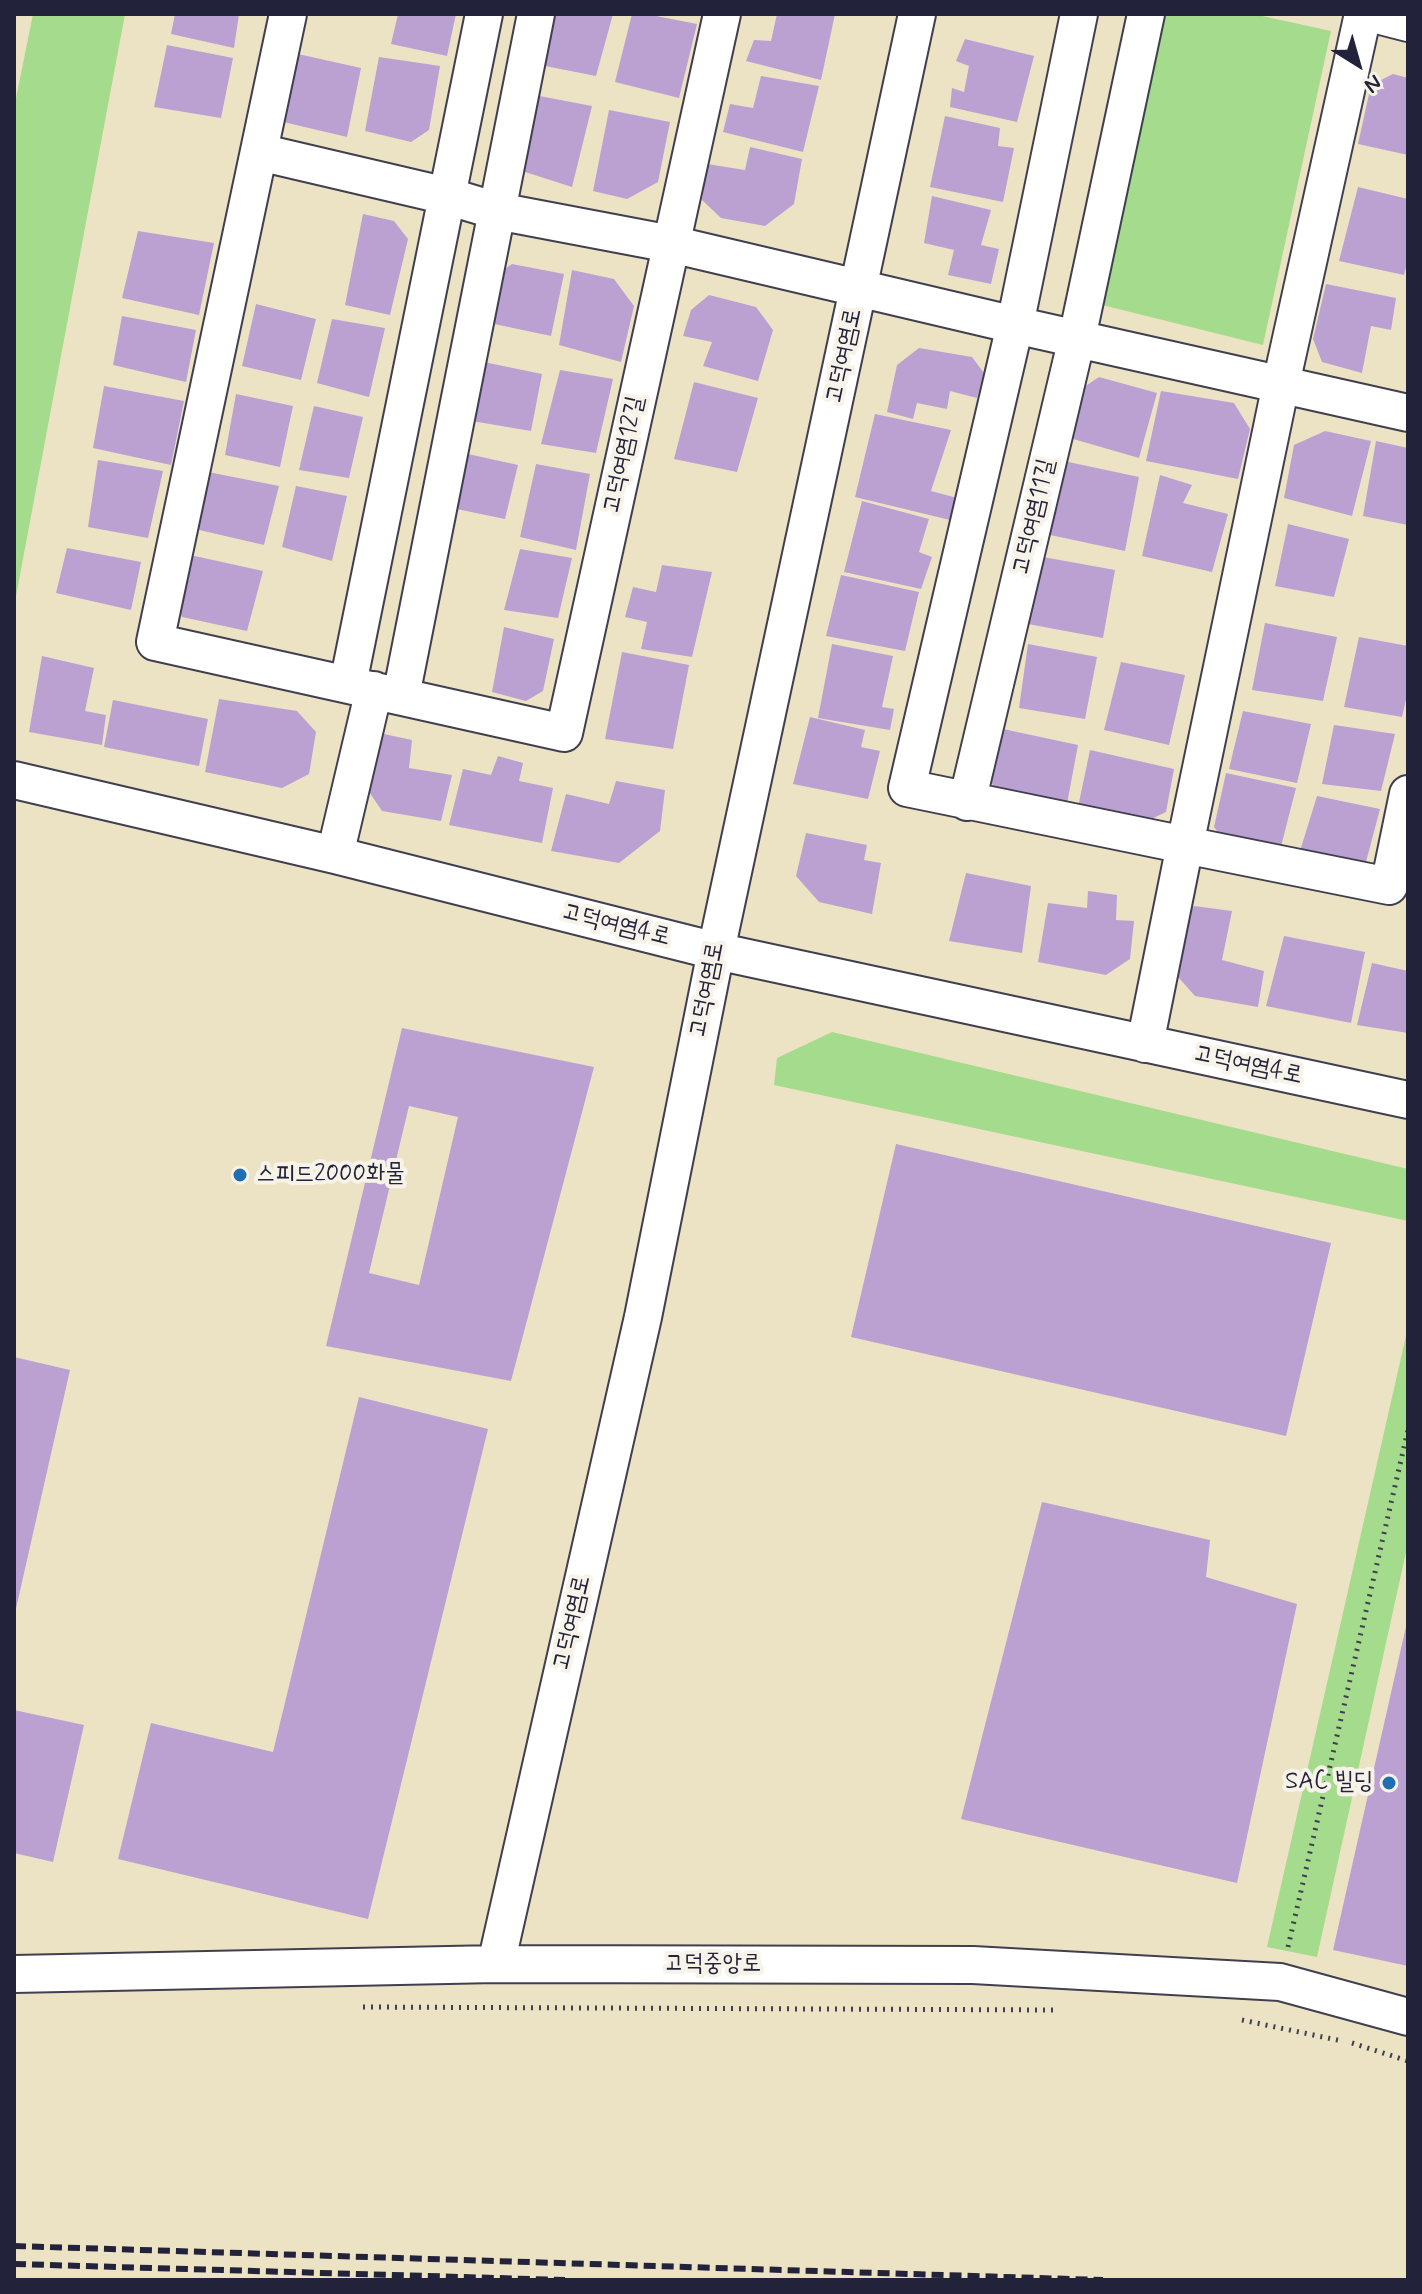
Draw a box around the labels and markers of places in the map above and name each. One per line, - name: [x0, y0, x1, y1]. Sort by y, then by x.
- place label: 스피드2000화물: [256, 1161, 405, 1189]
- marker: 스피드2000화물: [231, 1166, 249, 1184]
- place label: SAC 빌딩: [1285, 1769, 1373, 1797]
- marker: SAC 빌딩: [1380, 1774, 1398, 1792]

